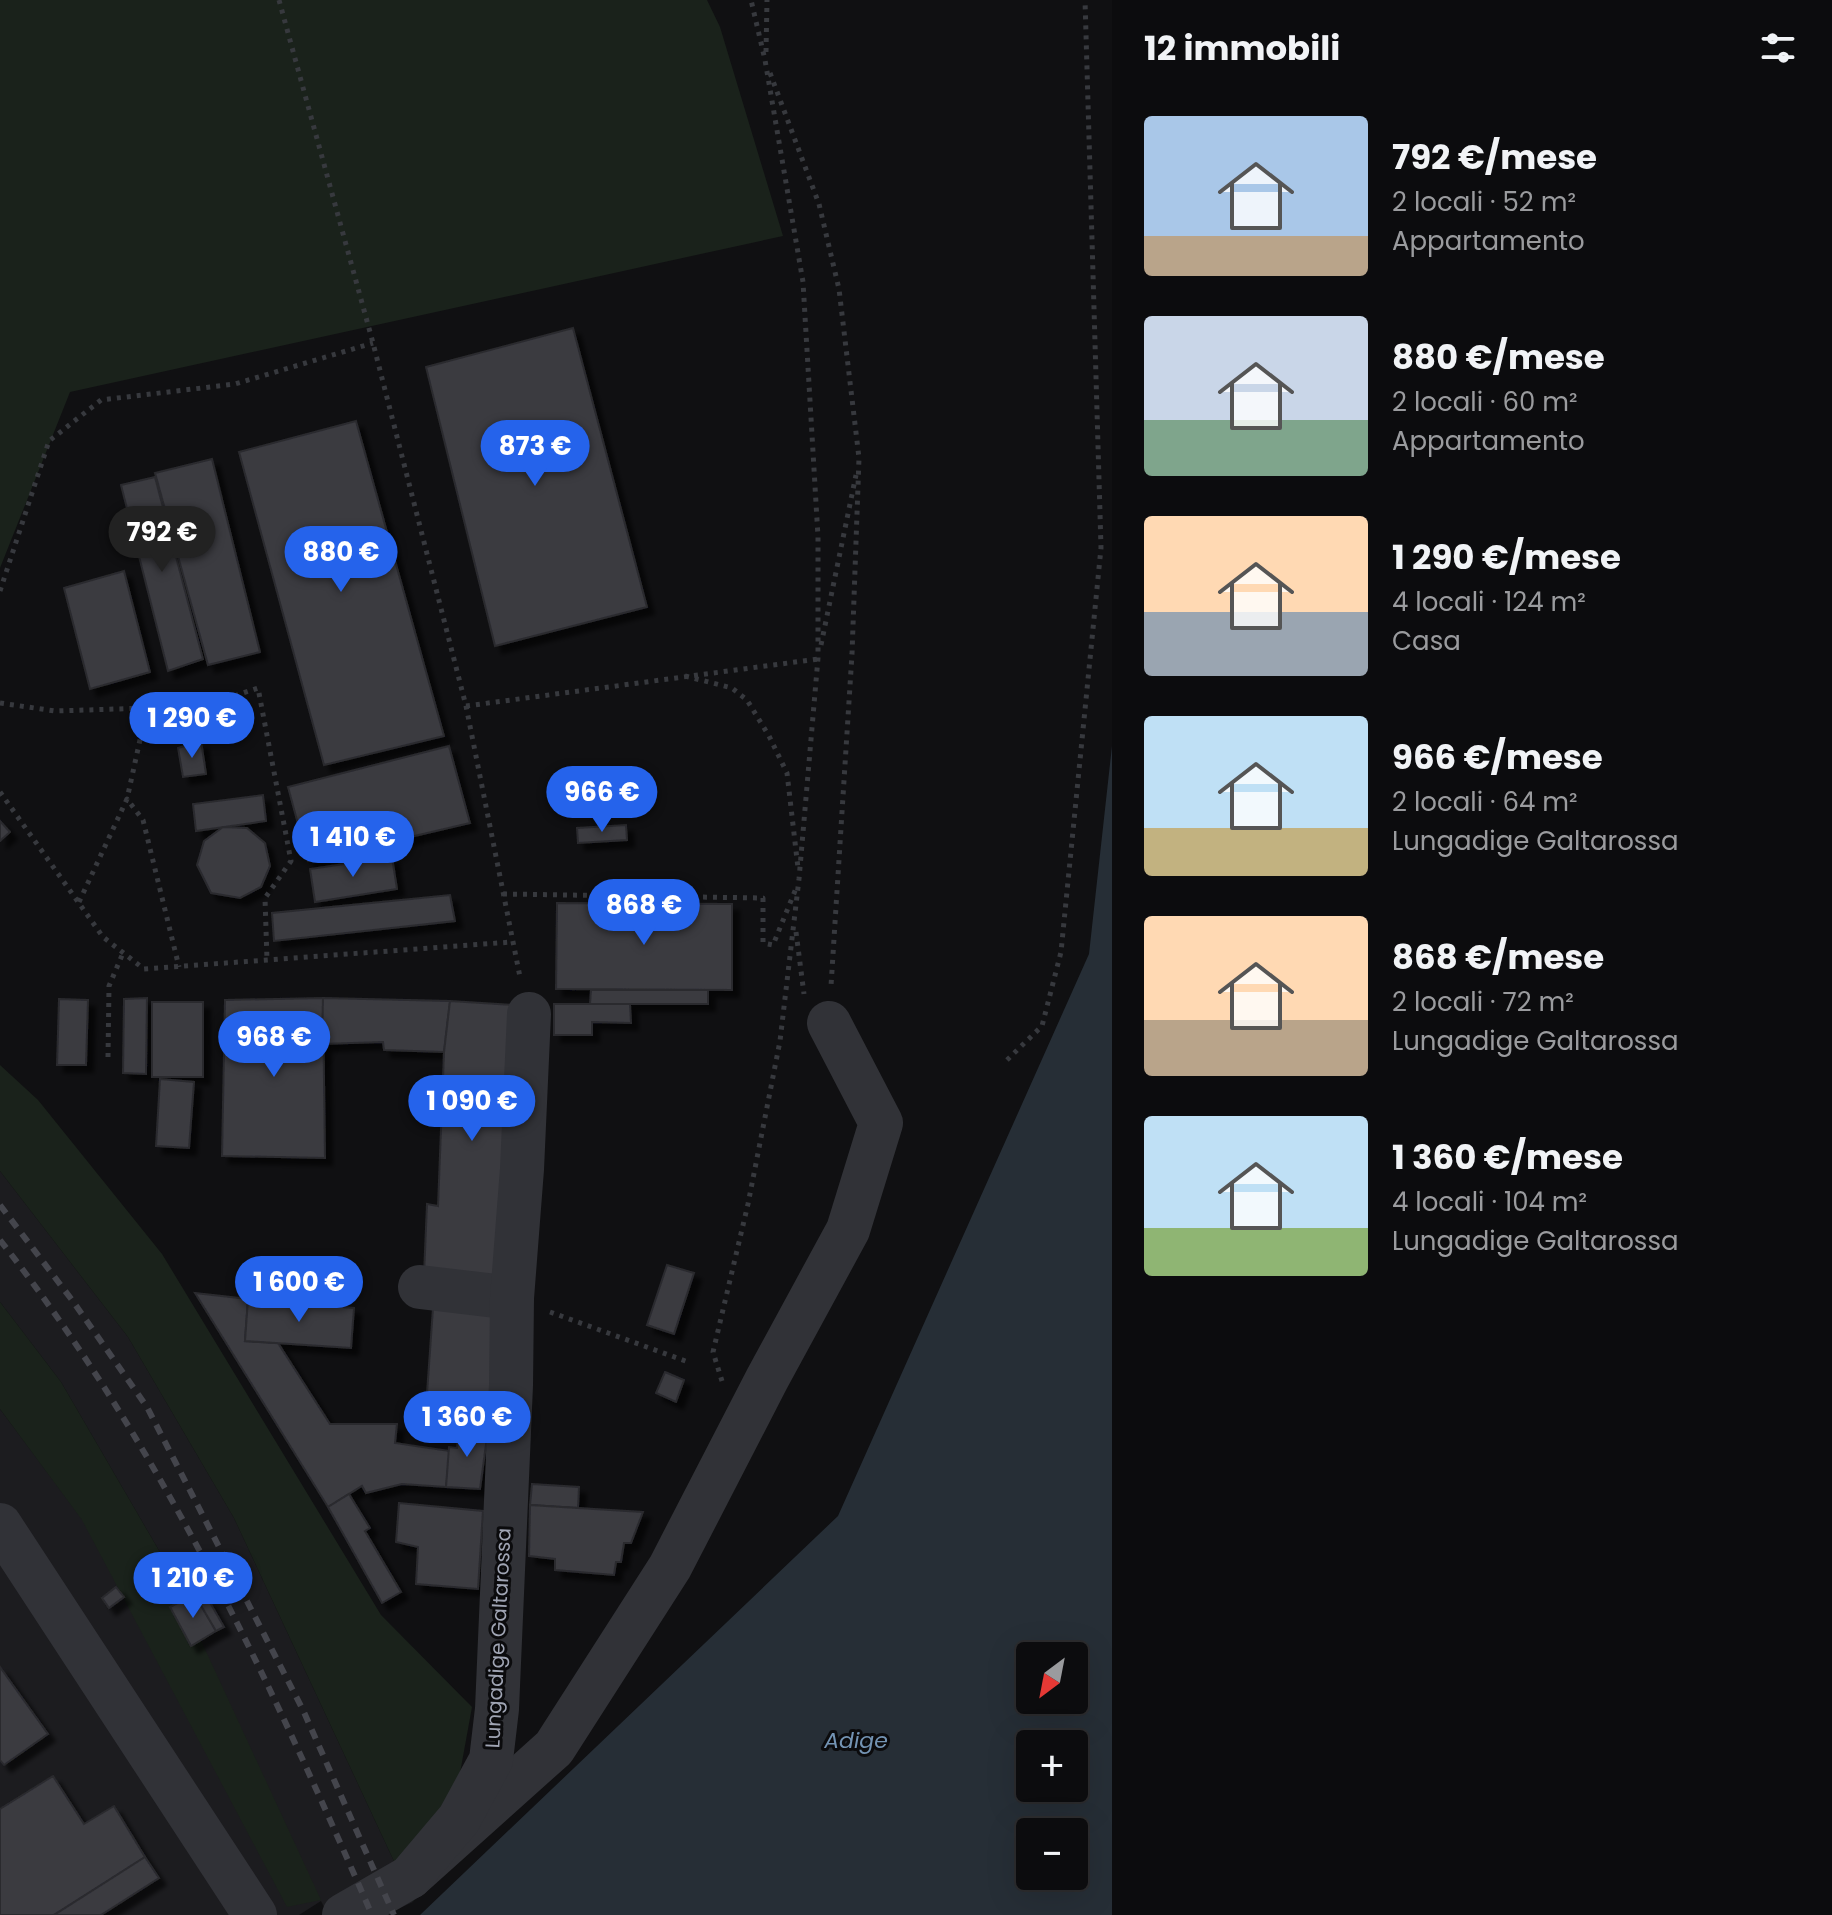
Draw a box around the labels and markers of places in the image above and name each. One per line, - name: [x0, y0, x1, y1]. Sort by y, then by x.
- pin: 873 €: [479, 420, 591, 488]
- pin: 792 €: [106, 506, 218, 574]
- pin: 880 €: [285, 526, 397, 594]
- pin: 1 290 €: [118, 692, 266, 760]
- pin: 966 €: [546, 766, 658, 834]
- pin: 1 410 €: [279, 811, 427, 879]
- pin: 868 €: [588, 879, 700, 947]
- pin: 968 €: [218, 1011, 330, 1079]
- pin: 1 090 €: [398, 1075, 546, 1143]
- pin: 1 600 €: [225, 1256, 373, 1324]
- pin: 1 360 €: [393, 1391, 541, 1459]
- pin: 1 210 €: [119, 1552, 267, 1620]

